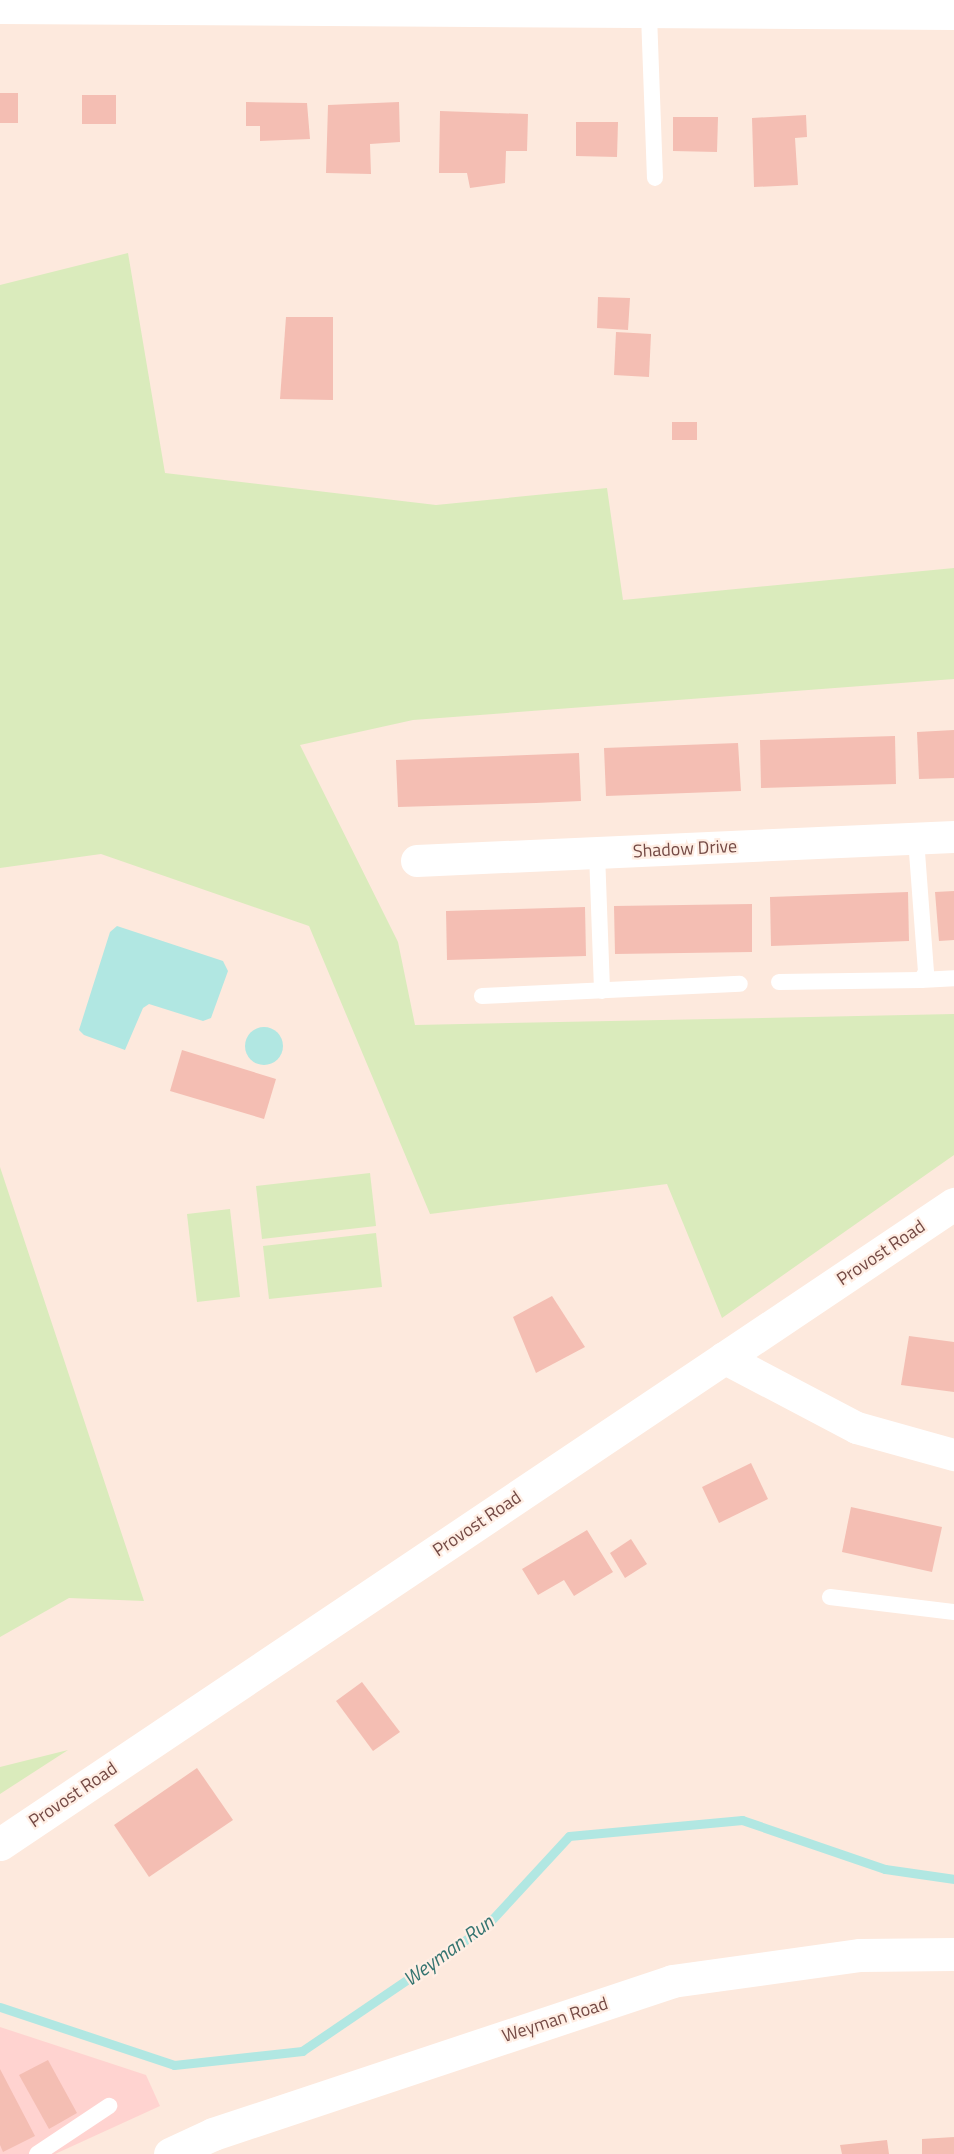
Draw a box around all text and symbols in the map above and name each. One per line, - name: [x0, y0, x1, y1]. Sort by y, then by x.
- street label: Shadow Drive: [632, 835, 738, 863]
- street label: Provost Road: [833, 1216, 929, 1290]
- street label: Provost Road: [429, 1487, 525, 1561]
- street label: Provost Road: [25, 1758, 121, 1832]
- water label: Weyman Run: [398, 1909, 498, 1991]
- street label: Weyman Road: [499, 1993, 611, 2047]

